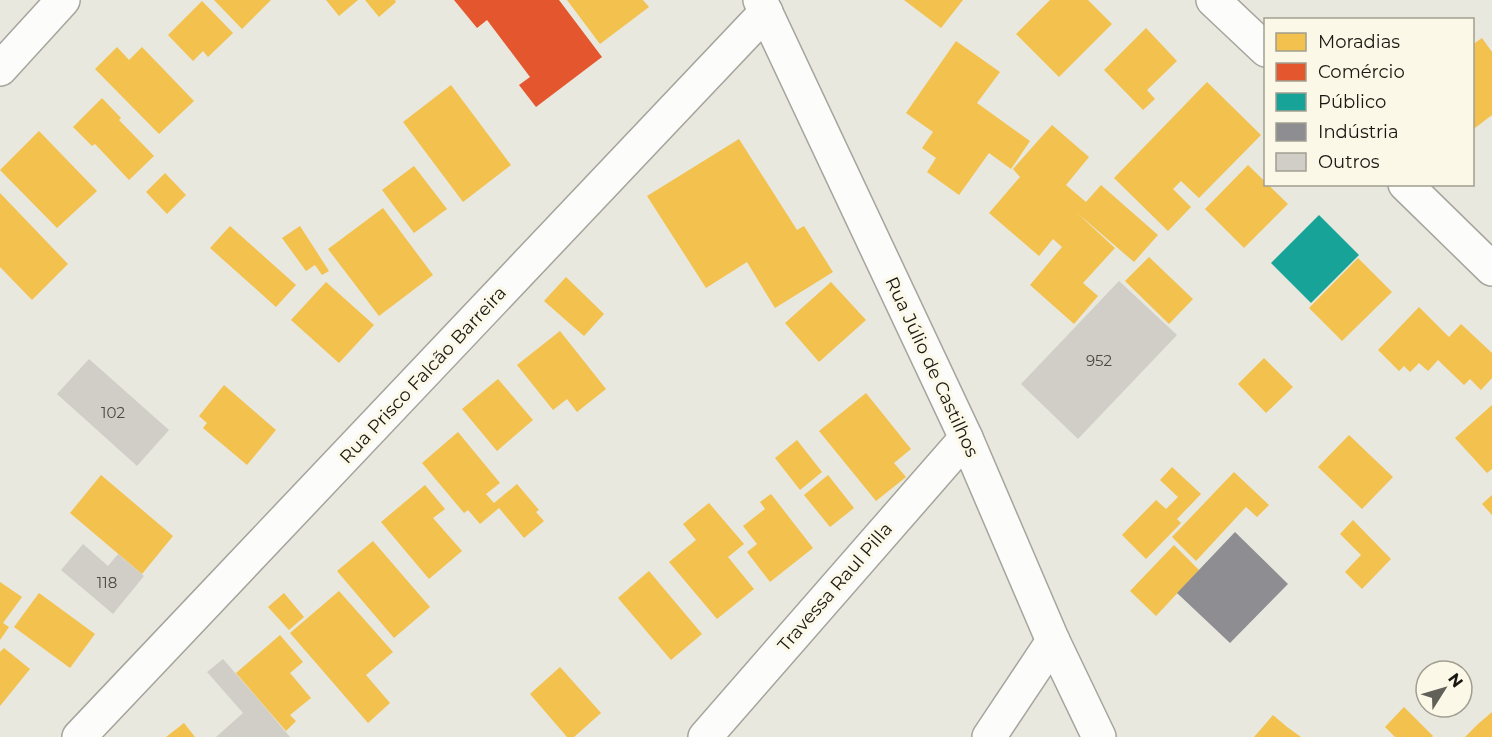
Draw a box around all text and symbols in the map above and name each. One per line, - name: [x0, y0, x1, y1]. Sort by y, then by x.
- legend: [1264, 18, 1474, 186]
- text: Moradias: [1318, 31, 1400, 53]
- text: Comércio: [1318, 61, 1405, 83]
- text: Público: [1318, 91, 1386, 113]
- text: Indústria: [1318, 121, 1399, 143]
- text: Outros: [1318, 151, 1380, 173]
- street label: Rua Júlio de Castilhos: [881, 273, 984, 461]
- street label: Rua Prisco Falcão Barreira: [335, 282, 511, 468]
- house number: 952: [1086, 351, 1112, 370]
- house number: 102: [101, 403, 125, 422]
- street label: Travessa Raul Pilla: [773, 518, 897, 656]
- house number: 118: [97, 573, 117, 592]
- north arrow: [1414, 659, 1474, 719]
- text: N: [1444, 669, 1467, 691]

